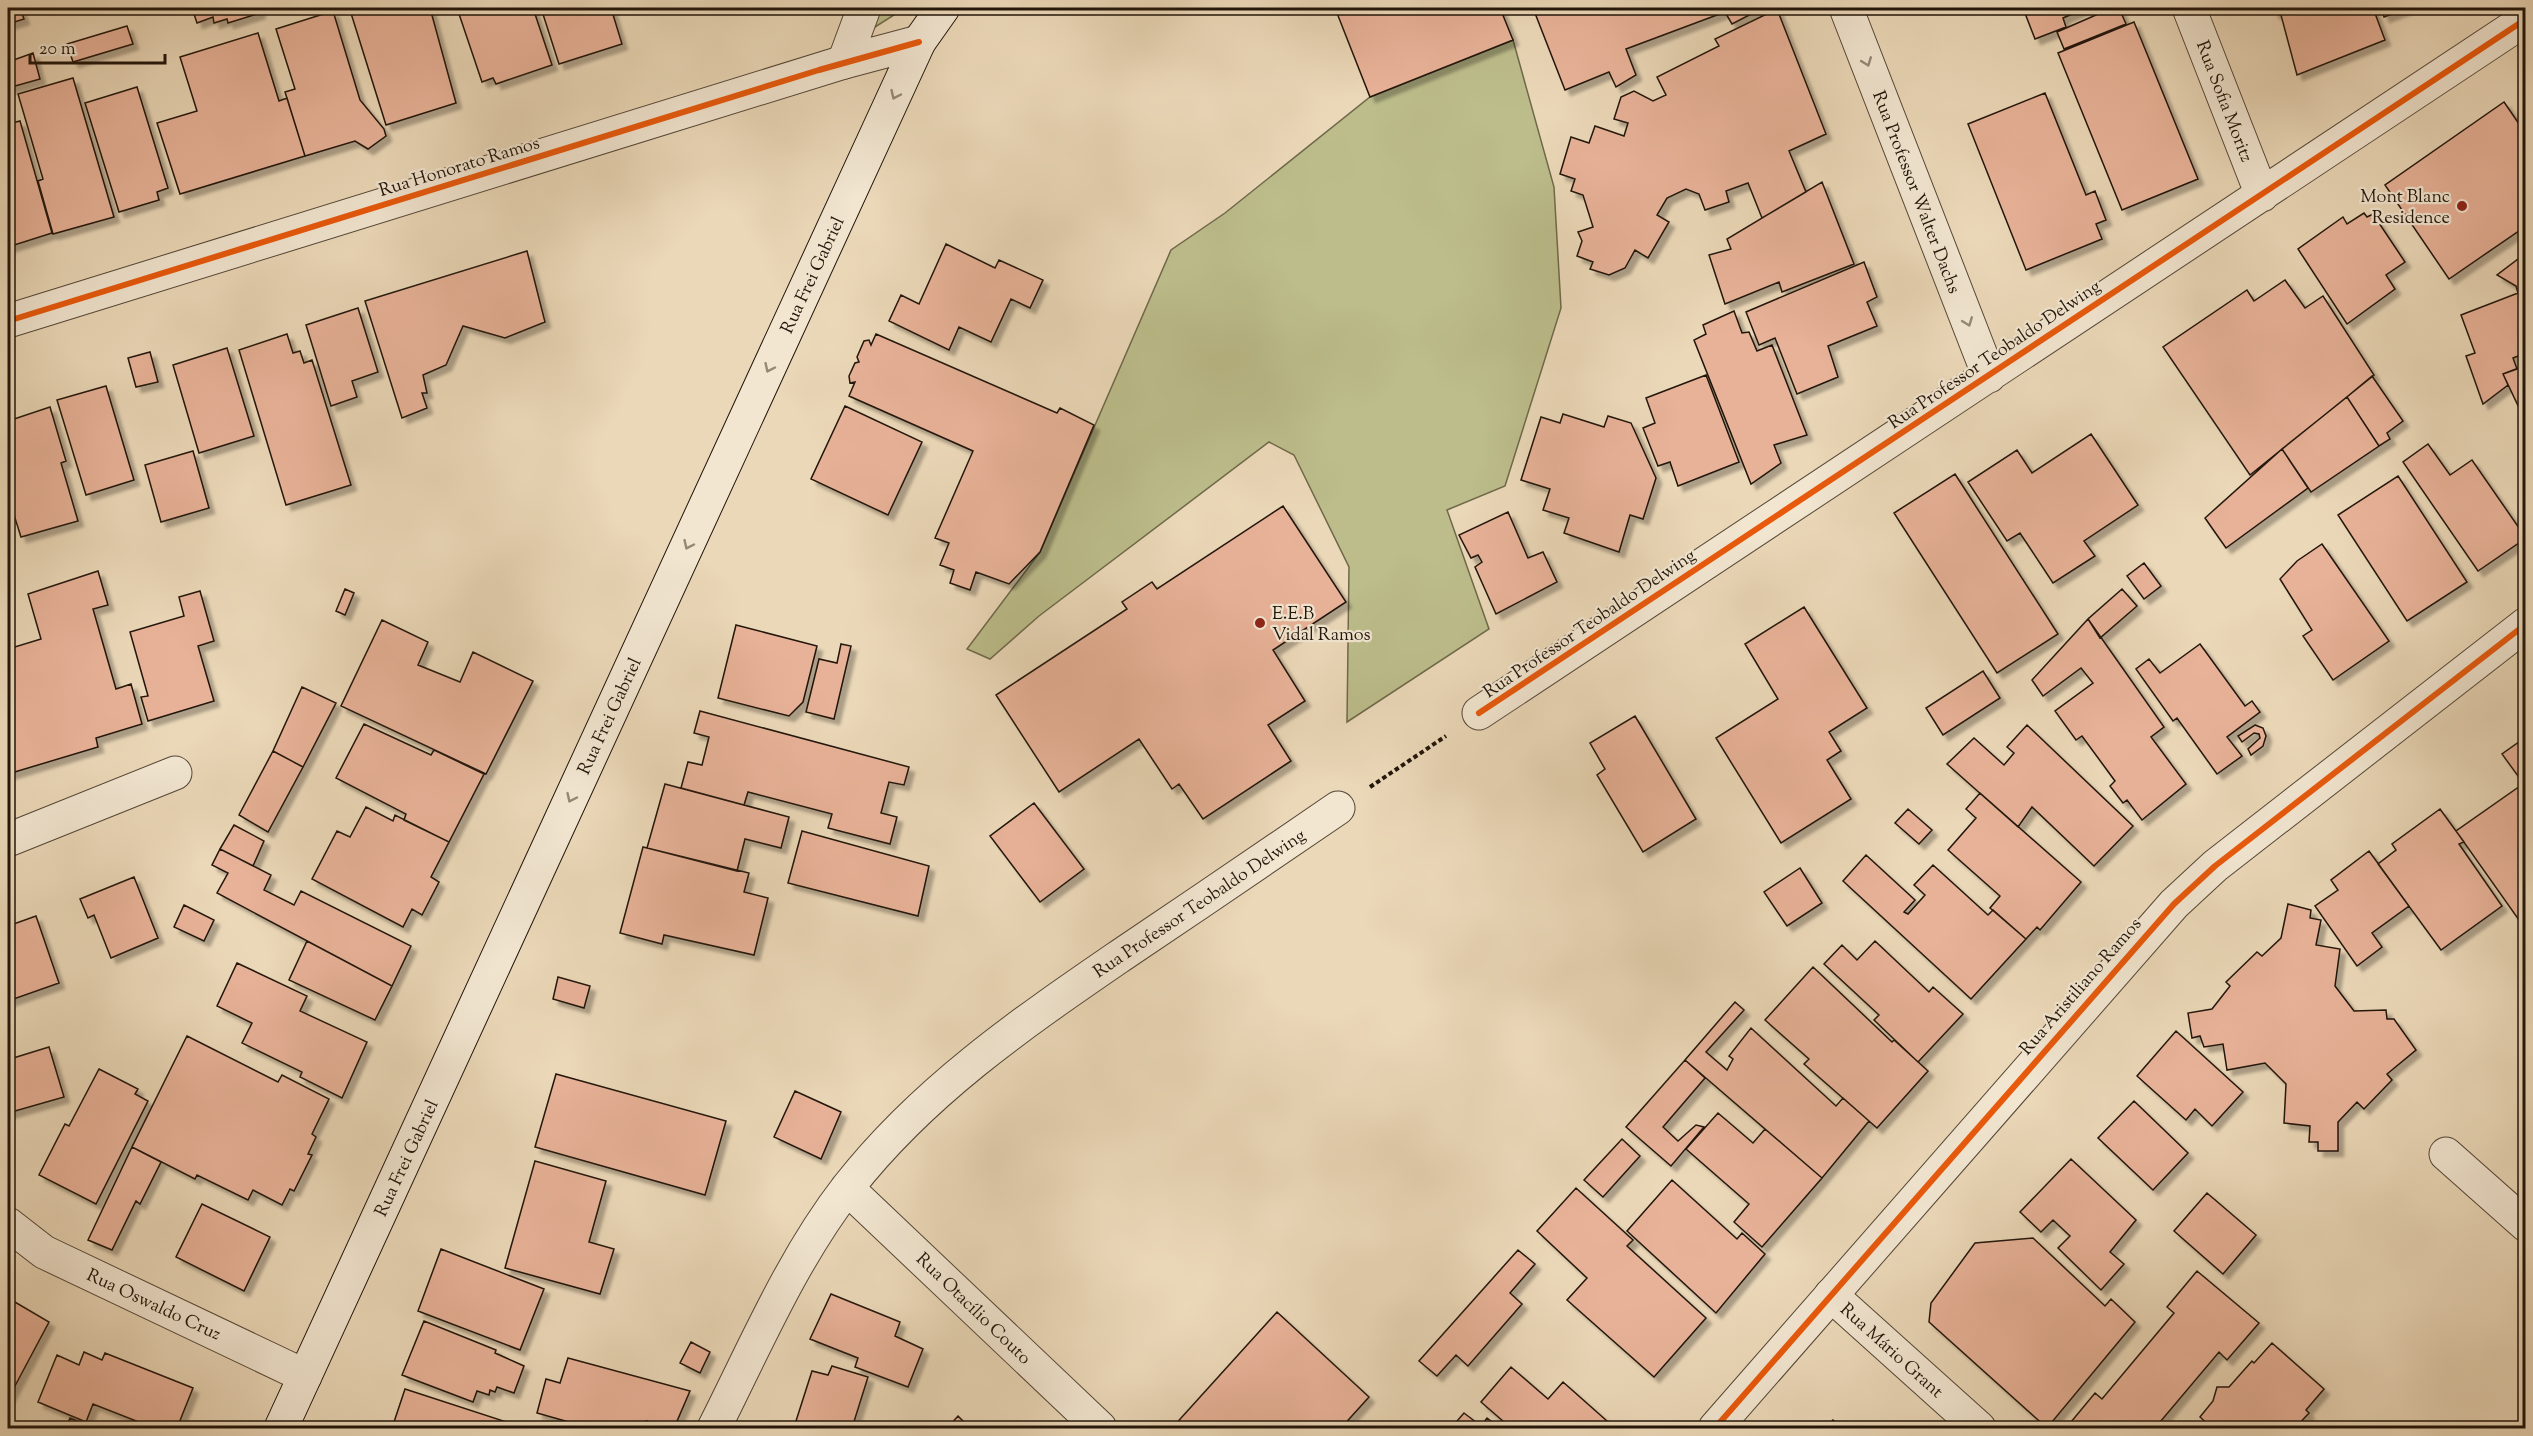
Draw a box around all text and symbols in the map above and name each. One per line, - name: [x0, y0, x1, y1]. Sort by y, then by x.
- scale bar: [30, 27, 165, 65]
- text: 20 m: [39, 37, 76, 63]
- street label: Rua Sofia Moritz: [2188, 37, 2258, 166]
- one-way arrow: [1860, 56, 1872, 67]
- street label: Rua Professor Walter Dachs: [1864, 88, 1966, 298]
- one-way arrow: [890, 89, 902, 100]
- street label: Rua Honorato Ramos: [376, 131, 543, 205]
- place label: Mont Blanc Residence: [2360, 185, 2450, 232]
- marker: Mont Blanc Residence: [2455, 199, 2469, 213]
- street label: Rua Frei Gabriel: [775, 213, 852, 339]
- street label: Rua Professor Teobaldo Delwing: [1884, 275, 2107, 437]
- one-way arrow: [1961, 316, 1973, 327]
- one-way arrow: [765, 361, 777, 372]
- one-way arrow: [683, 538, 695, 549]
- street label: Rua Professor Teobaldo Delwing: [1479, 544, 1702, 706]
- place label: E.E.B Vidal Ramos: [1272, 602, 1371, 649]
- marker: E.E.B Vidal Ramos: [1253, 616, 1267, 630]
- street label: Rua Frei Gabriel: [572, 654, 649, 780]
- one-way arrow: [566, 792, 578, 803]
- street label: Rua Professor Teobaldo Delwing: [1089, 824, 1312, 986]
- street label: Rua Aristiliano Ramos: [2014, 913, 2149, 1062]
- street label: Rua Frei Gabriel: [369, 1096, 446, 1222]
- street label: Rua Otacílio Couto: [909, 1247, 1036, 1372]
- street label: Rua Oswaldo Cruz: [82, 1263, 225, 1348]
- street label: Rua Mário Grant: [1833, 1298, 1948, 1405]

